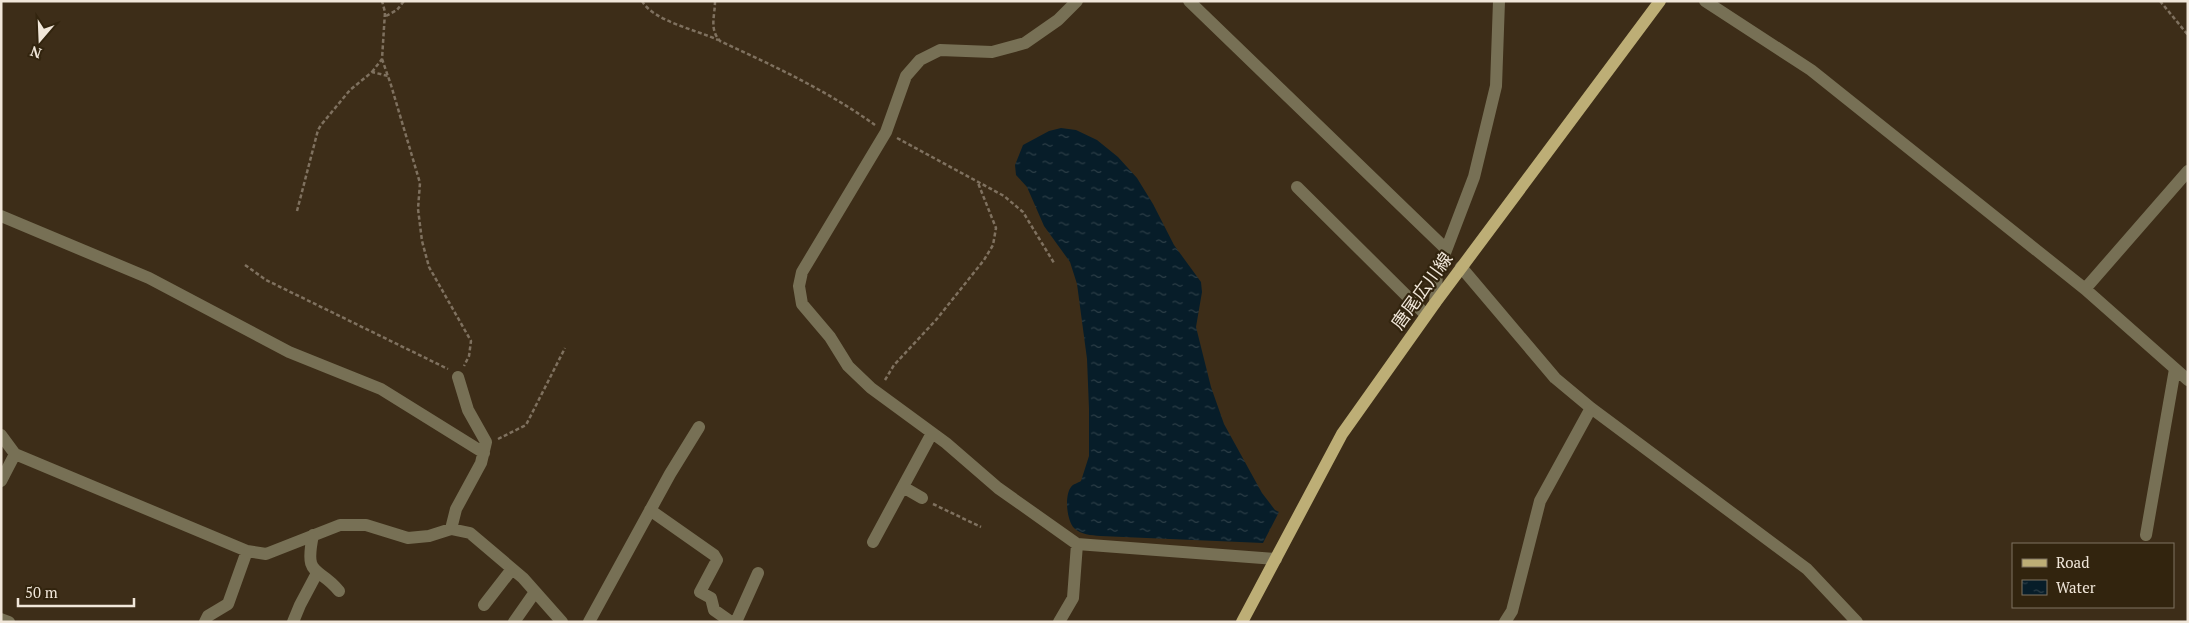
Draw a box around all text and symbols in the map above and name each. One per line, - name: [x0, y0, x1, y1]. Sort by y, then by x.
- north arrow: [15, 15, 65, 65]
- text: N: [27, 42, 44, 63]
- street label: 唐尾広川線: [1385, 247, 1457, 334]
- legend: [2012, 543, 2174, 608]
- text: Road: [2056, 552, 2089, 572]
- scale bar: [18, 576, 134, 608]
- text: Water: [2056, 577, 2096, 597]
- text: 50 m: [25, 582, 58, 602]

